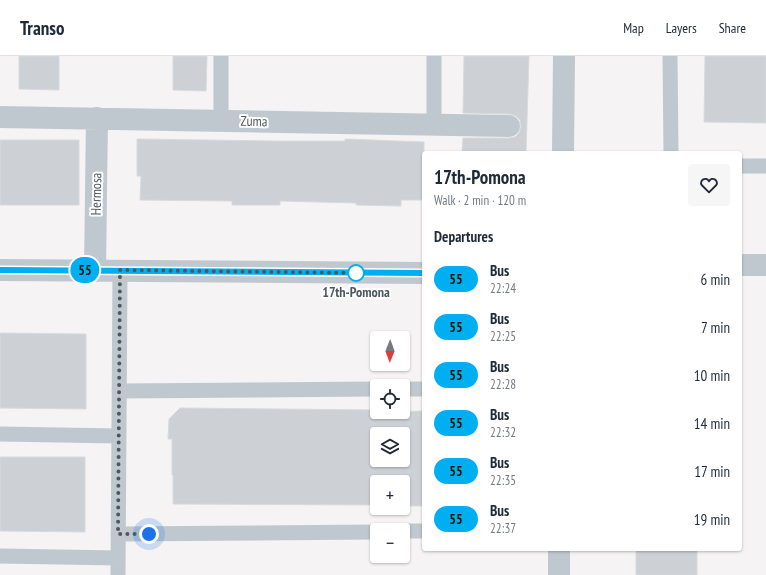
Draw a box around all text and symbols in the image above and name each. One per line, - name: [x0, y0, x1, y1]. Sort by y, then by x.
- text: Transo: [20, 16, 64, 40]
- text: Map: [623, 19, 644, 37]
- text: Layers: [666, 19, 697, 37]
- text: Share: [719, 19, 746, 37]
- street label: Zuma: [240, 112, 268, 130]
- button: heart: [688, 164, 730, 206]
- text: 17th-Pomona: [434, 165, 526, 189]
- street label: Hermosa: [87, 173, 105, 215]
- text: Walk · 2 min · 120 m: [434, 192, 526, 209]
- text: Departures: [434, 227, 493, 246]
- line badge: 55: [67, 257, 103, 283]
- text: 55: [78, 261, 92, 279]
- text: Bus: [490, 261, 509, 280]
- marker: 17th-Pomona: [347, 264, 365, 282]
- text: 55: [449, 270, 463, 288]
- text: 6 min: [700, 270, 730, 289]
- text: 22:24: [490, 280, 516, 297]
- place label: 17th-Pomona: [322, 283, 390, 301]
- text: Bus: [490, 309, 509, 328]
- text: 55: [449, 318, 463, 336]
- text: 7 min: [701, 318, 730, 337]
- text: 22:25: [490, 328, 516, 345]
- north arrow: [370, 331, 410, 371]
- map controls: [370, 331, 410, 563]
- text: Bus: [490, 357, 509, 376]
- text: 55: [449, 366, 463, 384]
- text: 10 min: [694, 366, 730, 385]
- text: 22:28: [490, 376, 516, 393]
- button: locate: [370, 379, 410, 419]
- text: Bus: [490, 405, 509, 424]
- text: 55: [449, 414, 463, 432]
- text: 14 min: [694, 414, 730, 433]
- text: 22:32: [490, 424, 516, 441]
- button: layers: [370, 427, 410, 467]
- text: Bus: [490, 453, 509, 472]
- text: 55: [449, 462, 463, 480]
- text: 17 min: [694, 462, 730, 481]
- text: 22:35: [490, 472, 516, 489]
- button: +: [370, 475, 410, 515]
- text: Bus: [490, 501, 509, 520]
- text: 55: [449, 510, 463, 528]
- text: 19 min: [694, 510, 730, 529]
- text: 22:37: [490, 520, 516, 537]
- button: −: [370, 523, 410, 563]
- your location: [139, 524, 159, 544]

